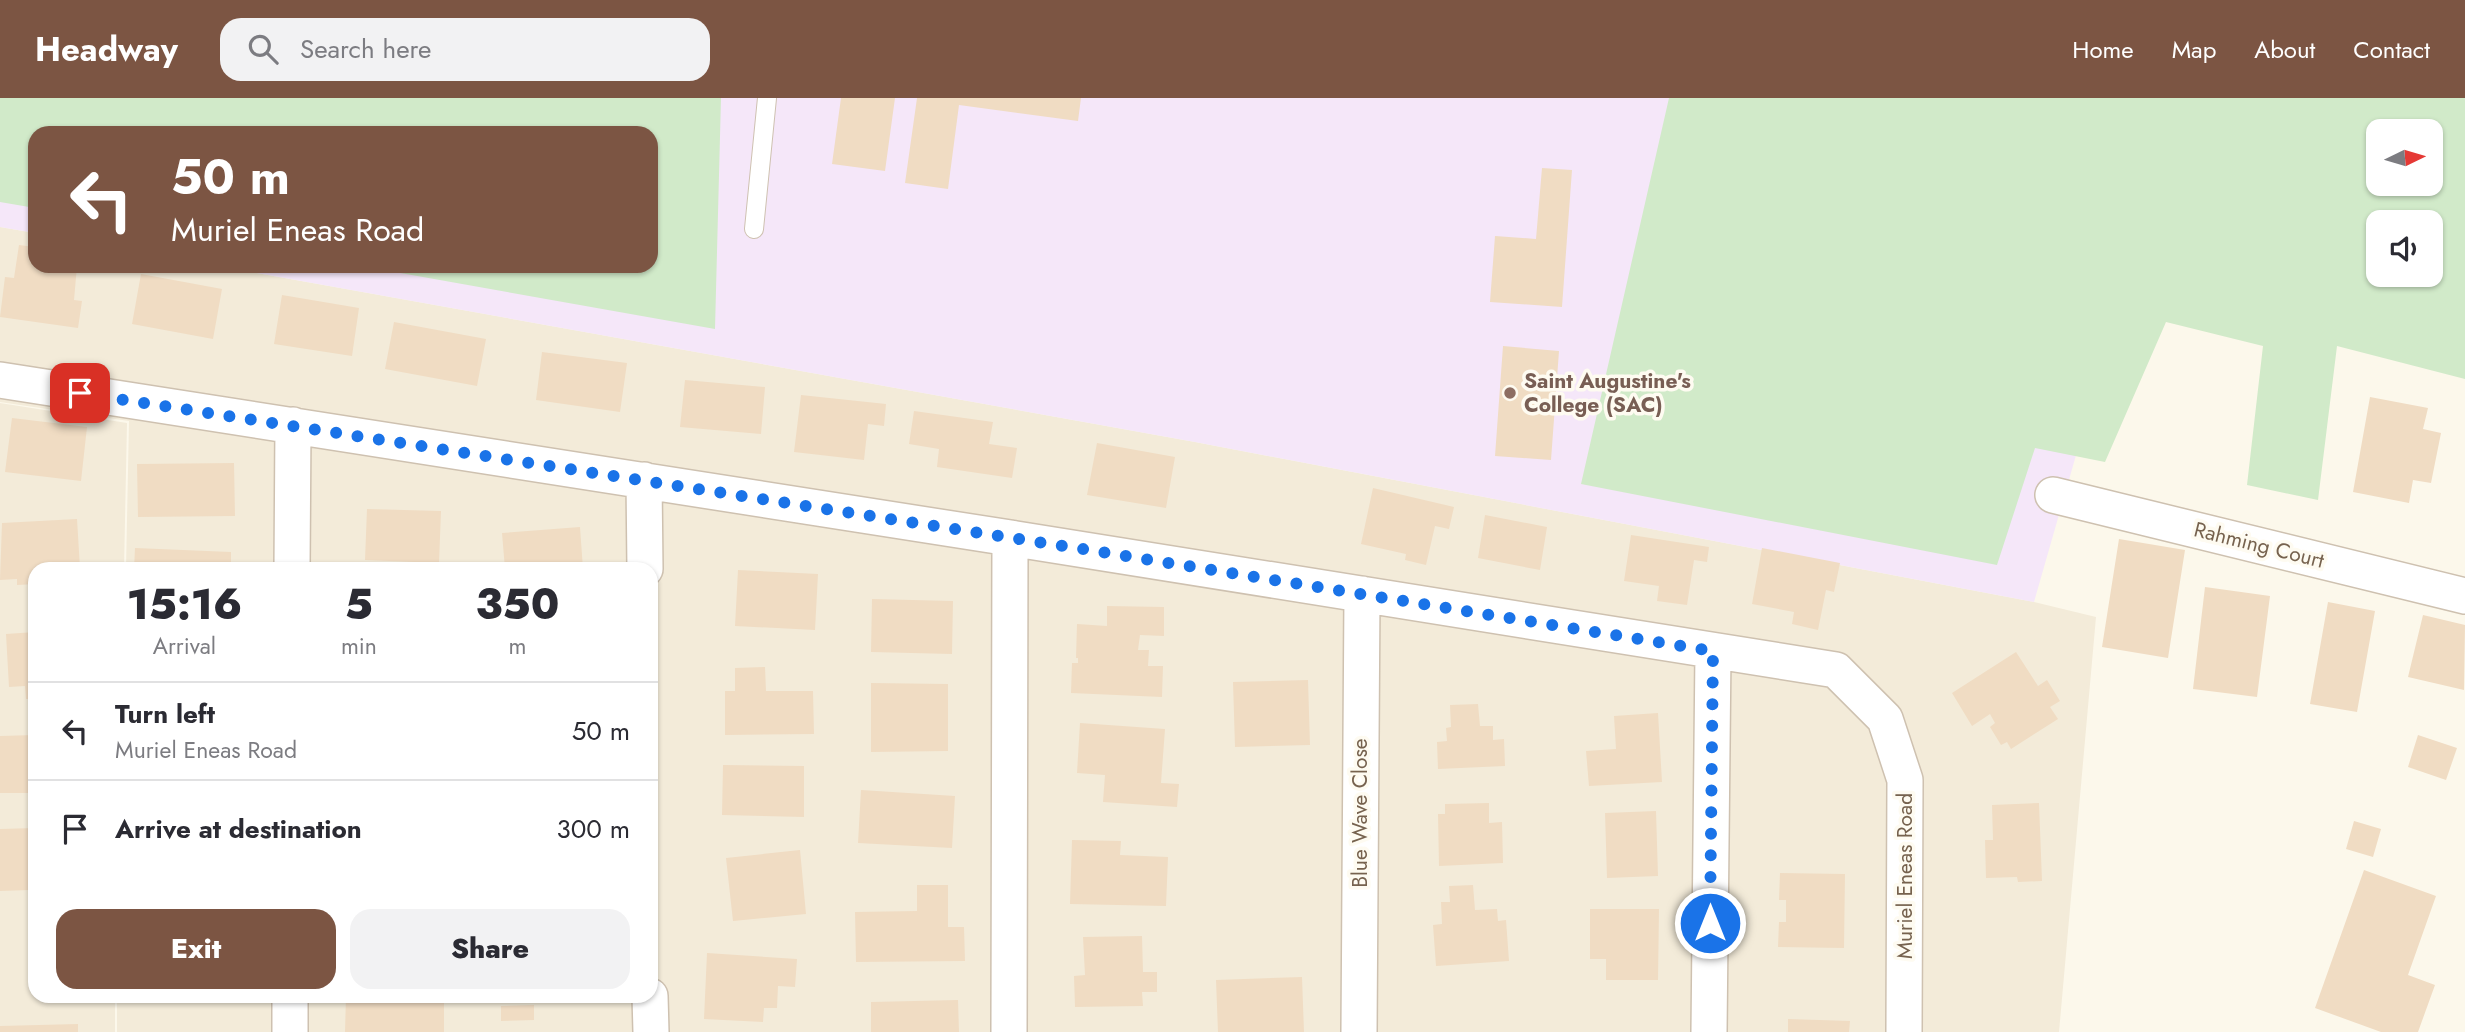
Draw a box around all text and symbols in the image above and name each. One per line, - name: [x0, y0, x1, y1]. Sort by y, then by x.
- search box: [220, 18, 710, 81]
- text: Headway: [35, 26, 178, 73]
- icon: search: [244, 30, 282, 68]
- text: Search here: [300, 30, 431, 68]
- text: Home: [2072, 32, 2134, 67]
- text: Map: [2172, 32, 2216, 67]
- text: About: [2254, 32, 2315, 67]
- text: Contact: [2353, 32, 2430, 67]
- north arrow: [2366, 119, 2443, 196]
- map controls: [2366, 119, 2443, 287]
- text: 50 m: [171, 142, 290, 212]
- icon: left: [56, 154, 147, 245]
- text: Muriel Eneas Road: [171, 207, 424, 253]
- button: sound: [2366, 210, 2443, 287]
- pin: [50, 363, 110, 423]
- place label: Saint Augustine's College (SAC): [1524, 366, 1691, 420]
- icon: arrive: [61, 374, 99, 412]
- marker: Saint Augustine's College (SAC): [1502, 385, 1518, 401]
- street label: Rahming Court: [2191, 514, 2327, 576]
- text: 15:16: [127, 574, 242, 635]
- text: 5: [345, 574, 373, 635]
- text: 350: [476, 574, 559, 635]
- text: Arrival: [153, 629, 216, 663]
- text: min: [341, 629, 377, 663]
- text: m: [508, 629, 526, 663]
- text: Turn left: [115, 695, 215, 733]
- icon: left: [56, 712, 94, 750]
- text: 50 m: [572, 712, 630, 750]
- text: Muriel Eneas Road: [115, 733, 297, 767]
- street label: Blue Wave Close: [1345, 738, 1375, 888]
- street label: Muriel Eneas Road: [1890, 793, 1920, 959]
- icon: arrive: [56, 810, 94, 848]
- text: Arrive at destination: [115, 810, 362, 848]
- text: 300 m: [557, 810, 630, 848]
- position arrow: [1673, 886, 1747, 960]
- button: Exit: [56, 909, 336, 989]
- button: Share: [350, 909, 630, 989]

